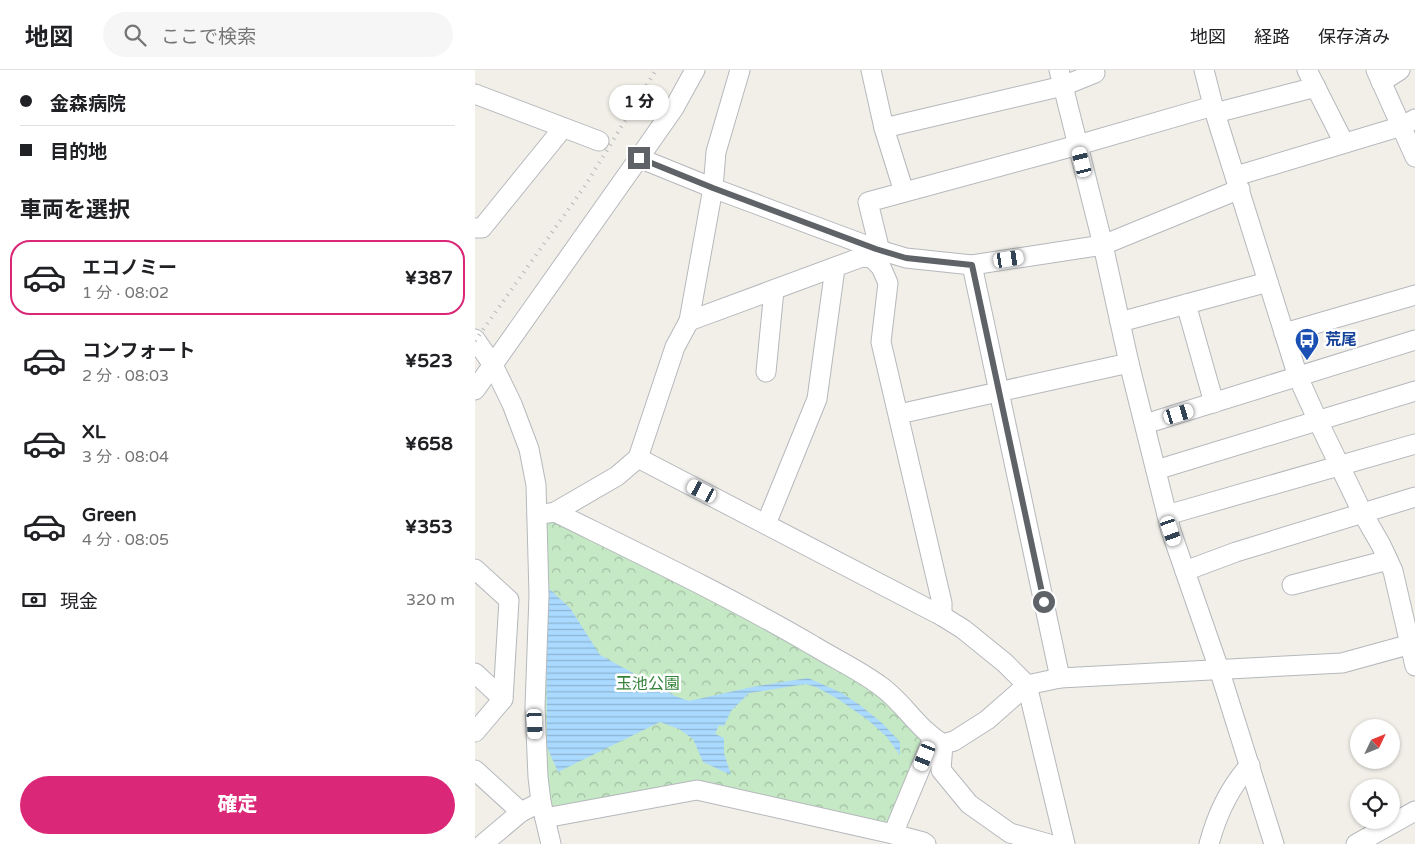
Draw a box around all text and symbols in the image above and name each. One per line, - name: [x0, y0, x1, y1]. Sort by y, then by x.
- search box: [103, 12, 453, 57]
- icon: search: [121, 21, 149, 49]
- text: 地図: [25, 23, 73, 52]
- text: ここで検索: [161, 26, 256, 48]
- text: 地図: [1190, 26, 1226, 48]
- text: 経路: [1254, 26, 1290, 48]
- text: 保存済み: [1318, 26, 1390, 48]
- callout: 1 分: [609, 86, 669, 121]
- text: 1 分: [624, 92, 654, 112]
- text: 金森病院: [50, 93, 126, 115]
- text: 目的地: [50, 141, 107, 163]
- car: [1071, 146, 1092, 178]
- route end: [628, 147, 650, 169]
- text: 車両を選択: [20, 197, 130, 223]
- car: [993, 249, 1024, 269]
- icon: car: [22, 255, 67, 300]
- text: エコノミー: [82, 257, 177, 279]
- text: ¥387: [405, 267, 453, 289]
- text: 1 分 · 08:02: [82, 283, 169, 303]
- bus stop icon: 荒尾: [1294, 327, 1320, 361]
- place label: 荒尾: [1325, 330, 1357, 350]
- icon: car: [22, 338, 67, 383]
- text: コンフォート: [82, 340, 195, 362]
- text: ¥523: [405, 350, 453, 372]
- text: 2 分 · 08:03: [82, 366, 169, 386]
- car: [1162, 402, 1195, 426]
- icon: car: [22, 421, 67, 466]
- text: XL: [82, 421, 106, 443]
- text: ¥658: [405, 433, 453, 455]
- text: 3 分 · 08:04: [82, 447, 169, 467]
- car: [685, 478, 718, 504]
- icon: car: [22, 504, 67, 549]
- text: Green: [82, 504, 136, 526]
- car: [1159, 514, 1182, 548]
- text: ¥353: [405, 516, 453, 538]
- text: 4 分 · 08:05: [82, 530, 169, 550]
- icon: cash: [20, 586, 48, 614]
- text: 320 m: [406, 590, 455, 610]
- text: 現金: [60, 591, 98, 613]
- route start: [1033, 591, 1055, 613]
- park label: 玉池公園: [616, 674, 680, 694]
- car: [526, 709, 543, 739]
- north arrow: [1350, 719, 1400, 769]
- map controls: [1350, 719, 1400, 829]
- car: [912, 739, 937, 773]
- button: 確定: [20, 776, 455, 834]
- button: locate: [1350, 779, 1400, 829]

